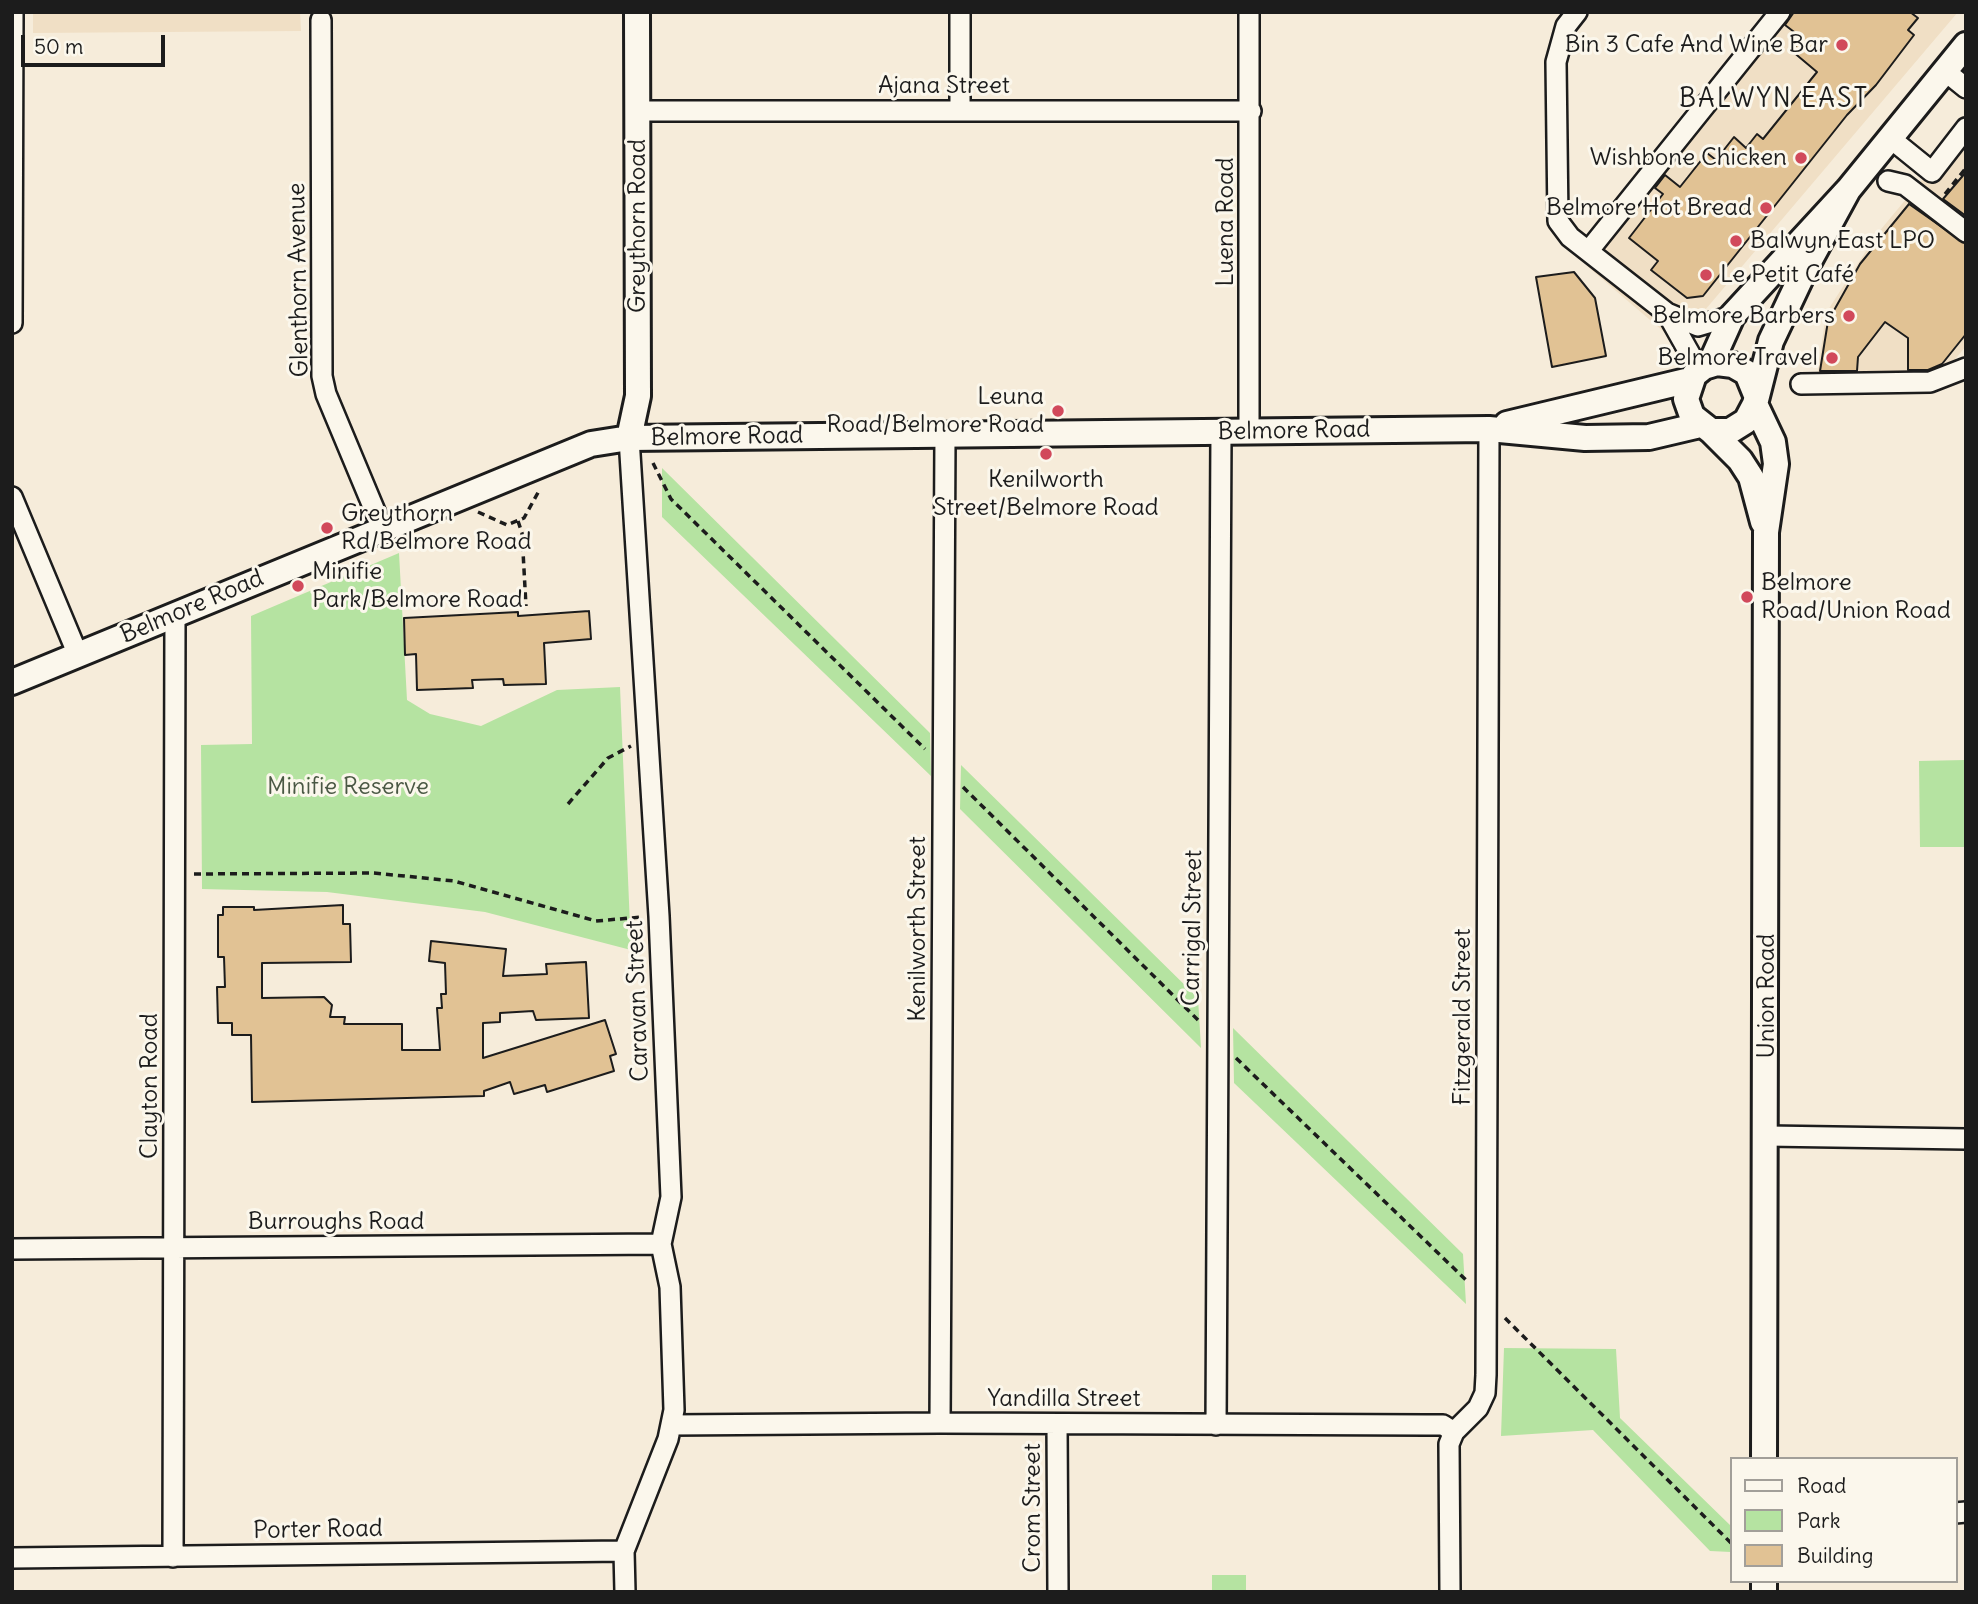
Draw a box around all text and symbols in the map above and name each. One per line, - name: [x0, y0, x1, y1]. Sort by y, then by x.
- scale bar: [24, 21, 168, 65]
- place label: Bin 3 Cafe And Wine Bar: [1565, 31, 1828, 59]
- text: 50 m: [34, 33, 83, 60]
- marker: Bin 3 Cafe And Wine Bar: [1834, 37, 1850, 53]
- street label: Ajana Street: [878, 72, 1010, 100]
- district label: BALWYN EAST: [1680, 84, 1868, 116]
- street label: Greythorn Road: [624, 139, 652, 313]
- place label: Wishbone Chicken: [1590, 144, 1787, 172]
- marker: Wishbone Chicken: [1793, 150, 1809, 166]
- street label: Luena Road: [1212, 157, 1240, 287]
- street label: Glenthorn Avenue: [283, 182, 315, 378]
- place label: Belmore Hot Bread: [1546, 194, 1752, 222]
- marker: Belmore Hot Bread: [1758, 200, 1774, 216]
- place label: Balwyn East LPO: [1750, 227, 1935, 255]
- marker: Balwyn East LPO: [1728, 233, 1744, 249]
- place label: Le Petit Café: [1720, 261, 1854, 289]
- marker: Le Petit Café: [1698, 267, 1714, 283]
- place label: Belmore Barbers: [1653, 302, 1835, 330]
- marker: Belmore Barbers: [1841, 308, 1857, 324]
- place label: Belmore Travel: [1658, 344, 1818, 372]
- marker: Belmore Travel: [1824, 350, 1840, 366]
- place label: Leuna Road/Belmore Road: [826, 383, 1044, 439]
- marker: Leuna Road/Belmore Road: [1050, 403, 1066, 419]
- street label: Belmore Road: [1217, 415, 1371, 447]
- street label: Belmore Road: [650, 421, 804, 453]
- marker: Kenilworth Street/Belmore Road: [1038, 446, 1054, 462]
- place label: Kenilworth Street/Belmore Road: [933, 466, 1159, 522]
- place label: Greythorn Rd/Belmore Road: [341, 500, 532, 556]
- marker: Greythorn Rd/Belmore Road: [319, 520, 335, 536]
- place label: Minifie Park/Belmore Road: [312, 558, 523, 614]
- street label: Belmore Road: [116, 564, 268, 650]
- place label: Belmore Road/Union Road: [1761, 569, 1951, 625]
- marker: Minifie Park/Belmore Road: [290, 578, 306, 594]
- marker: Belmore Road/Union Road: [1739, 589, 1755, 605]
- park label: Minifie Reserve: [267, 773, 429, 801]
- street label: Kenilworth Street: [904, 836, 932, 1022]
- street label: Carrigal Street: [1177, 850, 1209, 1006]
- street label: Caravan Street: [621, 920, 655, 1082]
- street label: Fitzgerald Street: [1449, 928, 1477, 1106]
- street label: Union Road: [1753, 934, 1781, 1058]
- street label: Clayton Road: [136, 1013, 164, 1159]
- street label: Burroughs Road: [248, 1208, 424, 1236]
- street label: Yandilla Street: [988, 1385, 1140, 1413]
- street label: Crom Street: [1019, 1443, 1047, 1573]
- legend: [1730, 1457, 1957, 1583]
- text: Road: [1797, 1472, 1846, 1499]
- text: Park: [1797, 1507, 1840, 1534]
- street label: Porter Road: [253, 1514, 383, 1546]
- text: Building: [1797, 1542, 1873, 1569]

